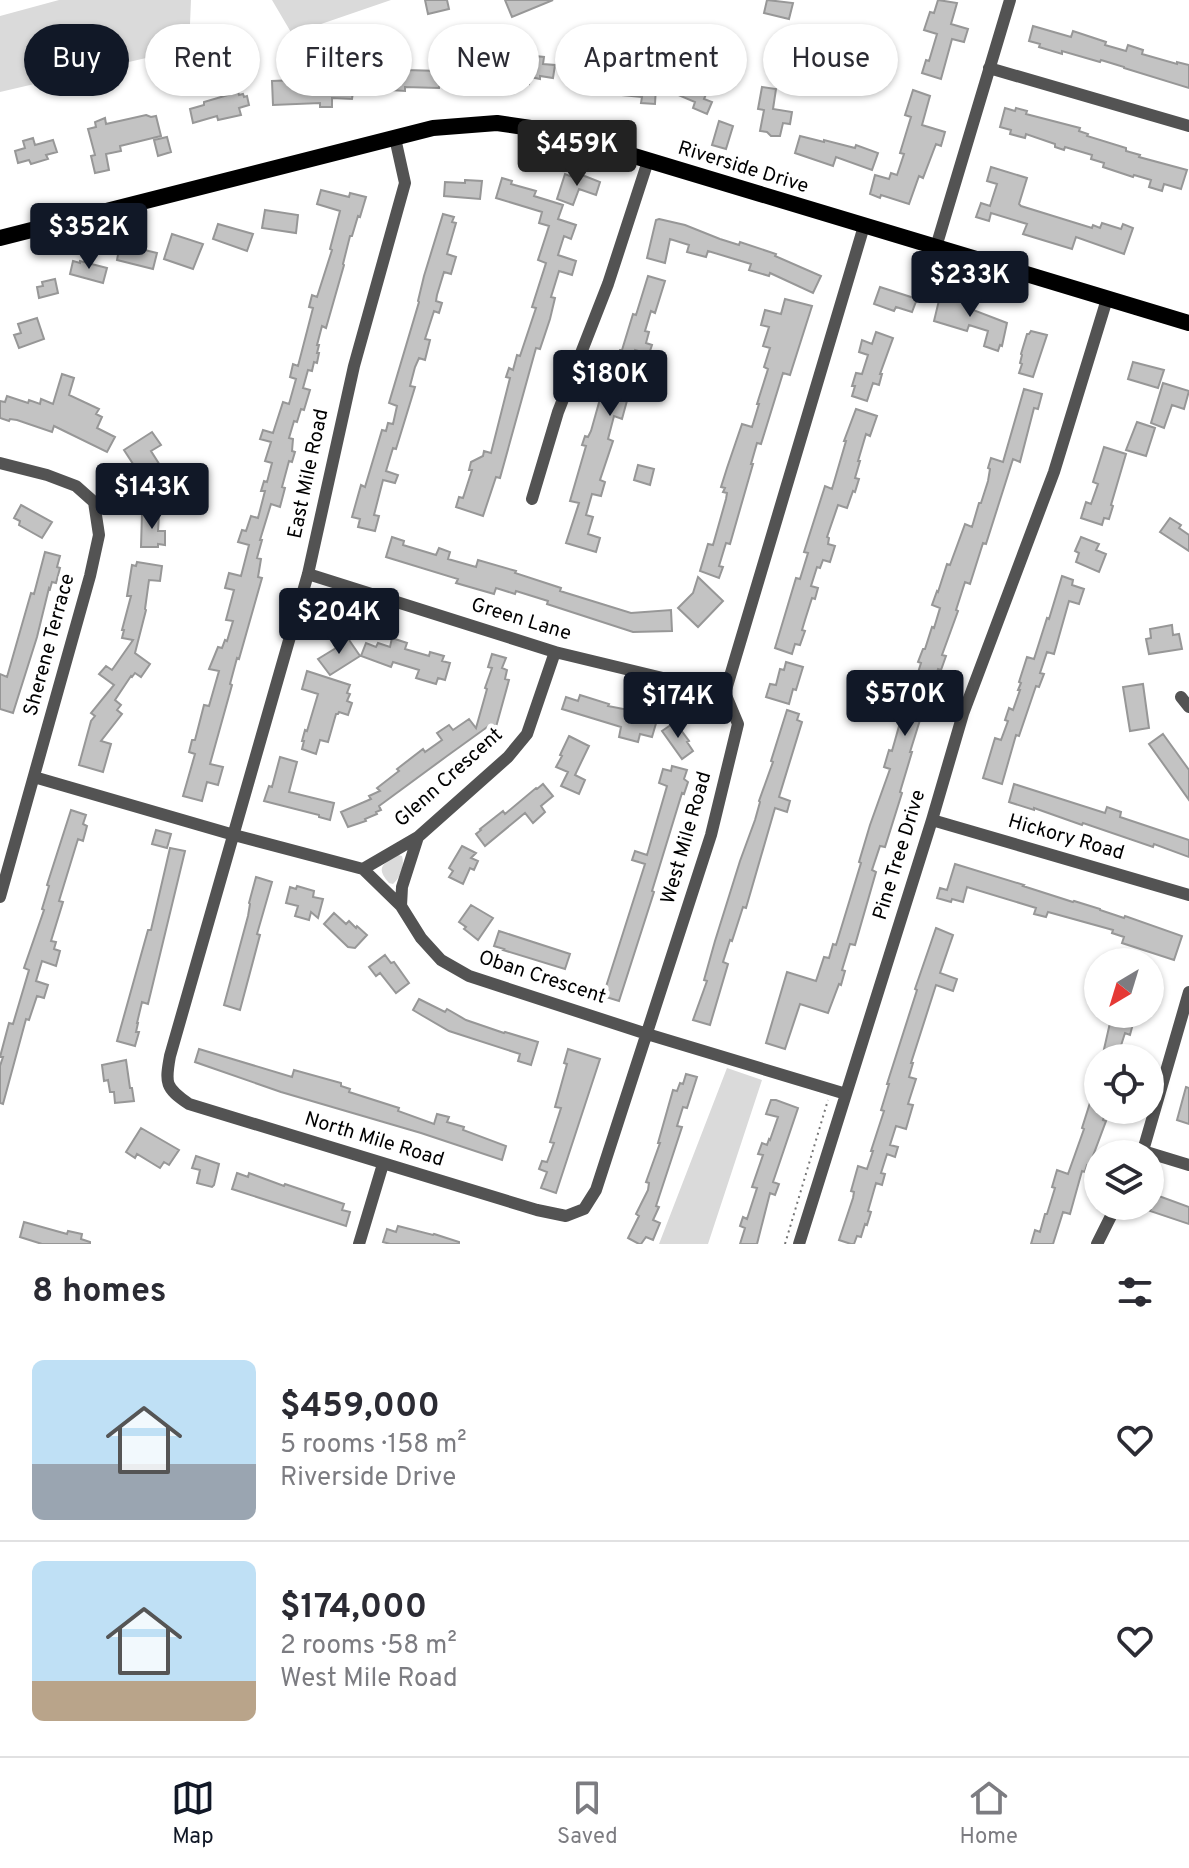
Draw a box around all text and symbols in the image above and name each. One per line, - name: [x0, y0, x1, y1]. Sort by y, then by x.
- chip: Buy: [24, 24, 129, 96]
- chip: Rent: [145, 24, 260, 96]
- chip: Filters: [276, 24, 412, 96]
- chip: New: [428, 24, 539, 96]
- chip: Apartment: [555, 24, 747, 96]
- chip: House: [763, 24, 898, 96]
- pin: $459K: [521, 120, 633, 188]
- text: $459K: [536, 129, 618, 162]
- street label: Riverside Drive: [674, 136, 812, 200]
- pin: $352K: [33, 203, 145, 271]
- text: $352K: [48, 212, 130, 245]
- pin: $233K: [914, 251, 1026, 319]
- text: $233K: [929, 260, 1011, 293]
- pin: $180K: [554, 350, 666, 418]
- text: $180K: [571, 359, 649, 392]
- street label: East Mile Road: [283, 407, 335, 541]
- pin: $143K: [96, 463, 208, 531]
- text: $143K: [114, 472, 190, 505]
- street label: Sherene Terrace: [18, 571, 82, 719]
- pin: $204K: [283, 588, 395, 656]
- street label: Green Lane: [468, 592, 574, 648]
- text: $204K: [297, 597, 381, 630]
- pin: $570K: [849, 670, 961, 738]
- pin: $174K: [622, 672, 734, 740]
- text: $570K: [864, 679, 946, 712]
- text: $174K: [642, 681, 714, 714]
- street label: Glenn Crescent: [389, 722, 509, 834]
- street label: West Mile Road: [656, 769, 718, 907]
- street label: Pine Tree Drive: [868, 787, 932, 923]
- street label: Hickory Road: [1005, 809, 1127, 867]
- street label: Oban Crescent: [475, 945, 609, 1011]
- north arrow: [1084, 948, 1164, 1028]
- map controls: [1084, 948, 1164, 1220]
- button: locate: [1084, 1044, 1164, 1124]
- street label: North Mile Road: [301, 1106, 447, 1174]
- button: layers: [1084, 1140, 1164, 1220]
- icon: filters: [1113, 1270, 1157, 1314]
- text: 8 homes: [32, 1271, 166, 1314]
- text: $459,000: [280, 1386, 440, 1429]
- icon: home: [96, 1392, 192, 1488]
- icon: heart: [1113, 1418, 1157, 1462]
- text: 5 rooms · 158 m²: [280, 1429, 467, 1462]
- text: Riverside Drive: [280, 1462, 456, 1495]
- text: $174,000: [280, 1587, 427, 1630]
- icon: home: [96, 1593, 192, 1689]
- icon: heart: [1113, 1619, 1157, 1663]
- text: 2 rooms · 58 m²: [280, 1630, 457, 1663]
- text: West Mile Road: [280, 1663, 458, 1696]
- tab: Map: [171, 1776, 215, 1851]
- tab: Saved: [557, 1776, 618, 1851]
- tab: Home: [960, 1776, 1018, 1851]

